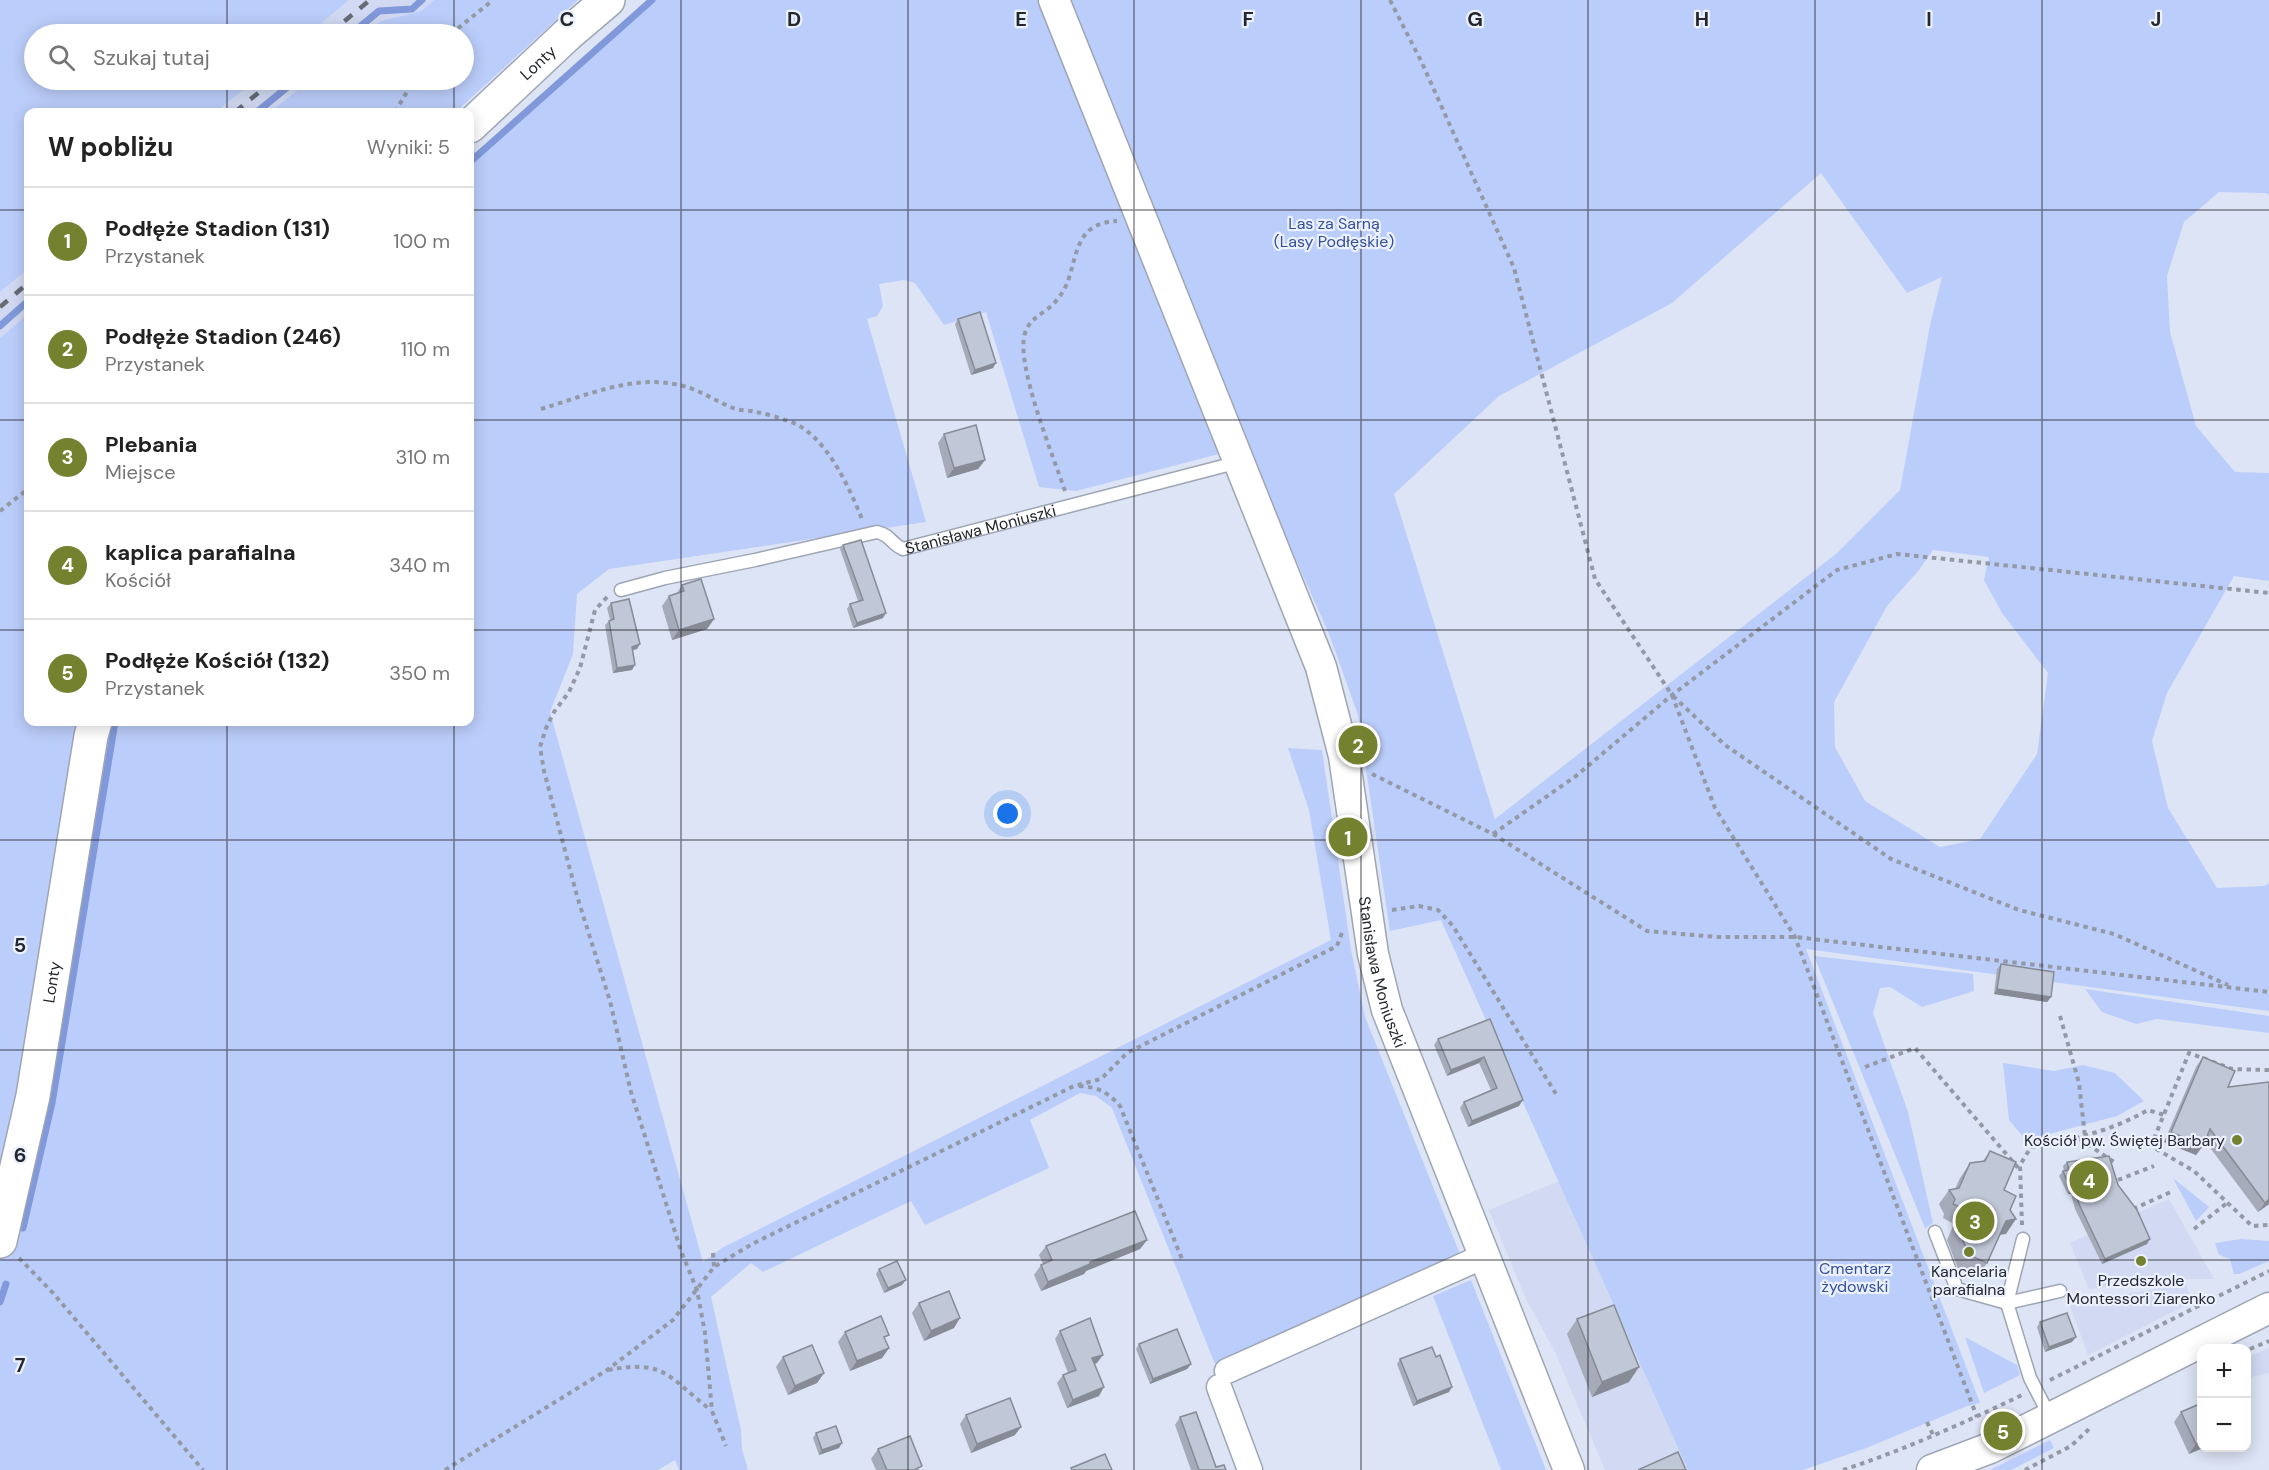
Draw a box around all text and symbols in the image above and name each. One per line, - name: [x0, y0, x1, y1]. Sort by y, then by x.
- text: C: [560, 6, 574, 32]
- text: D: [787, 6, 801, 32]
- text: E: [1015, 6, 1027, 32]
- text: F: [1242, 6, 1254, 32]
- text: G: [1467, 6, 1483, 32]
- text: H: [1695, 6, 1709, 32]
- text: I: [1926, 6, 1932, 32]
- text: J: [2151, 6, 2161, 32]
- search box: [24, 24, 474, 90]
- street label: Lonty: [515, 40, 560, 84]
- icon: search: [45, 41, 78, 74]
- text: Szukaj tutaj: [93, 43, 210, 72]
- text: W pobliżu: [48, 130, 173, 164]
- text: Wyniki: 5: [367, 134, 450, 160]
- park label: Las za Sarną (Lasy Podłęskie): [1274, 213, 1394, 252]
- text: Podłęże Stadion (131): [105, 214, 330, 243]
- text: 1: [64, 228, 71, 254]
- text: 100 m: [393, 228, 450, 254]
- text: Przystanek: [105, 243, 205, 269]
- text: Podłęże Stadion (246): [105, 322, 341, 351]
- text: 2: [62, 336, 73, 362]
- text: 110 m: [401, 336, 450, 362]
- text: Przystanek: [105, 351, 205, 377]
- text: Plebania: [105, 430, 197, 459]
- text: 3: [61, 444, 74, 470]
- text: 310 m: [395, 444, 450, 470]
- text: Miejsce: [105, 459, 176, 485]
- street label: Stanisława Moniuszki: [903, 499, 1058, 559]
- text: kaplica parafialna: [105, 538, 296, 567]
- text: 4: [61, 552, 74, 578]
- text: 340 m: [389, 552, 450, 578]
- text: Kościół: [105, 567, 171, 593]
- text: Podłęże Kościół (132): [105, 646, 330, 675]
- text: 5: [61, 660, 74, 686]
- text: 350 m: [389, 660, 450, 686]
- text: Przystanek: [105, 675, 205, 701]
- pin: 2: [1338, 722, 1378, 768]
- your location: [993, 799, 1022, 828]
- pin: 1: [1328, 814, 1368, 860]
- street label: Stanisława Moniuszki: [1354, 895, 1411, 1051]
- text: 5: [14, 932, 26, 958]
- street label: Lonty: [38, 960, 65, 1005]
- place label: Kościół pw. Świętej Barbary: [2024, 1130, 2225, 1151]
- marker: Kościół pw. Świętej Barbary: [2230, 1133, 2244, 1147]
- text: 6: [14, 1142, 26, 1168]
- pin: 4: [2070, 1158, 2108, 1202]
- pin: 3: [1956, 1198, 1994, 1244]
- marker: Kancelaria parafialna: [1962, 1245, 1976, 1259]
- marker: Przedszkole Montessori Ziarenko: [2134, 1254, 2148, 1268]
- park label: Cmentarz żydowski: [1819, 1258, 1891, 1297]
- place label: Kancelaria parafialna: [1931, 1261, 2007, 1300]
- place label: Przedszkole Montessori Ziarenko: [2067, 1270, 2215, 1309]
- map controls: [2197, 1344, 2251, 1452]
- button: +: [2197, 1344, 2251, 1398]
- text: 7: [15, 1352, 26, 1378]
- button: −: [2197, 1398, 2251, 1452]
- pin: 5: [1984, 1408, 2022, 1454]

